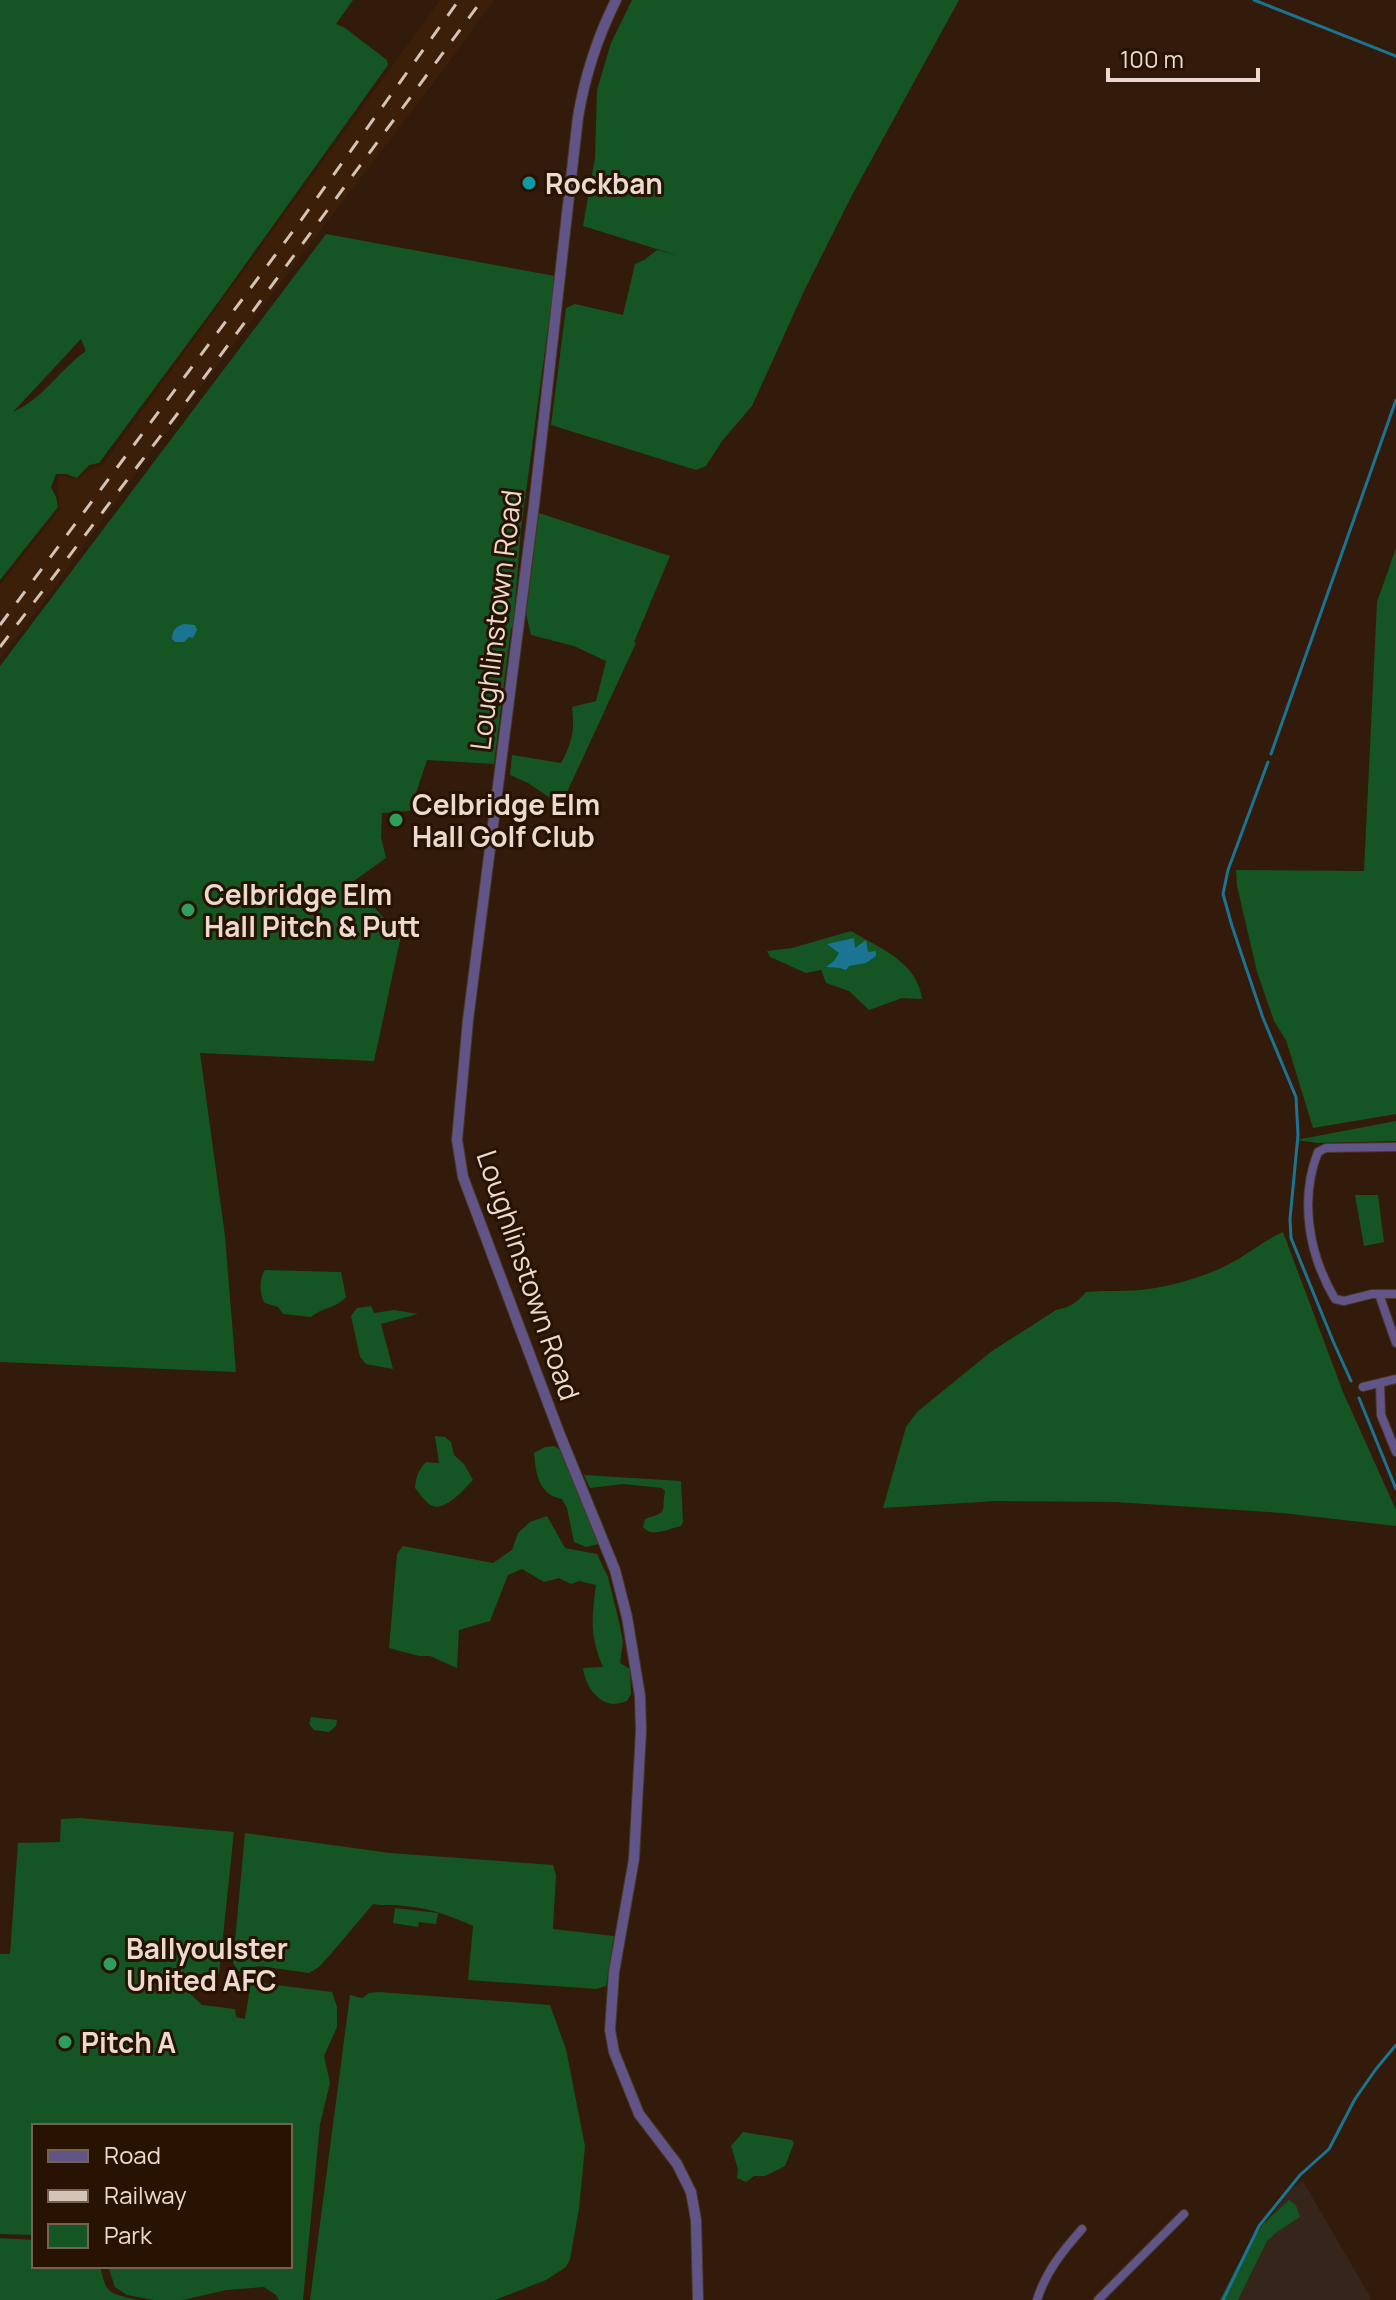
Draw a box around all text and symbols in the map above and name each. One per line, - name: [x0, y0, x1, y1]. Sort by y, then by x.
- scale bar: [1108, 32, 1258, 82]
- text: 100 m: [1120, 42, 1184, 75]
- place label: Rockban: [545, 164, 663, 202]
- marker: Rockban: [520, 174, 538, 192]
- street label: Loughlinstown Road: [460, 488, 530, 752]
- place label: Celbridge Elm Hall Golf Club: [412, 785, 600, 855]
- marker: Celbridge Elm Hall Golf Club: [387, 811, 405, 829]
- place label: Celbridge Elm Hall Pitch & Putt: [204, 875, 420, 945]
- marker: Celbridge Elm Hall Pitch & Putt: [179, 901, 197, 919]
- street label: Loughlinstown Road: [468, 1145, 590, 1405]
- place label: Ballyoulster United AFC: [126, 1929, 288, 1999]
- marker: Ballyoulster United AFC: [101, 1955, 119, 1973]
- place label: Pitch A: [81, 2023, 176, 2061]
- marker: Pitch A: [56, 2033, 74, 2051]
- legend: [32, 2124, 292, 2268]
- text: Road: [104, 2138, 161, 2171]
- text: Railway: [104, 2178, 187, 2211]
- text: Park: [104, 2218, 153, 2251]

